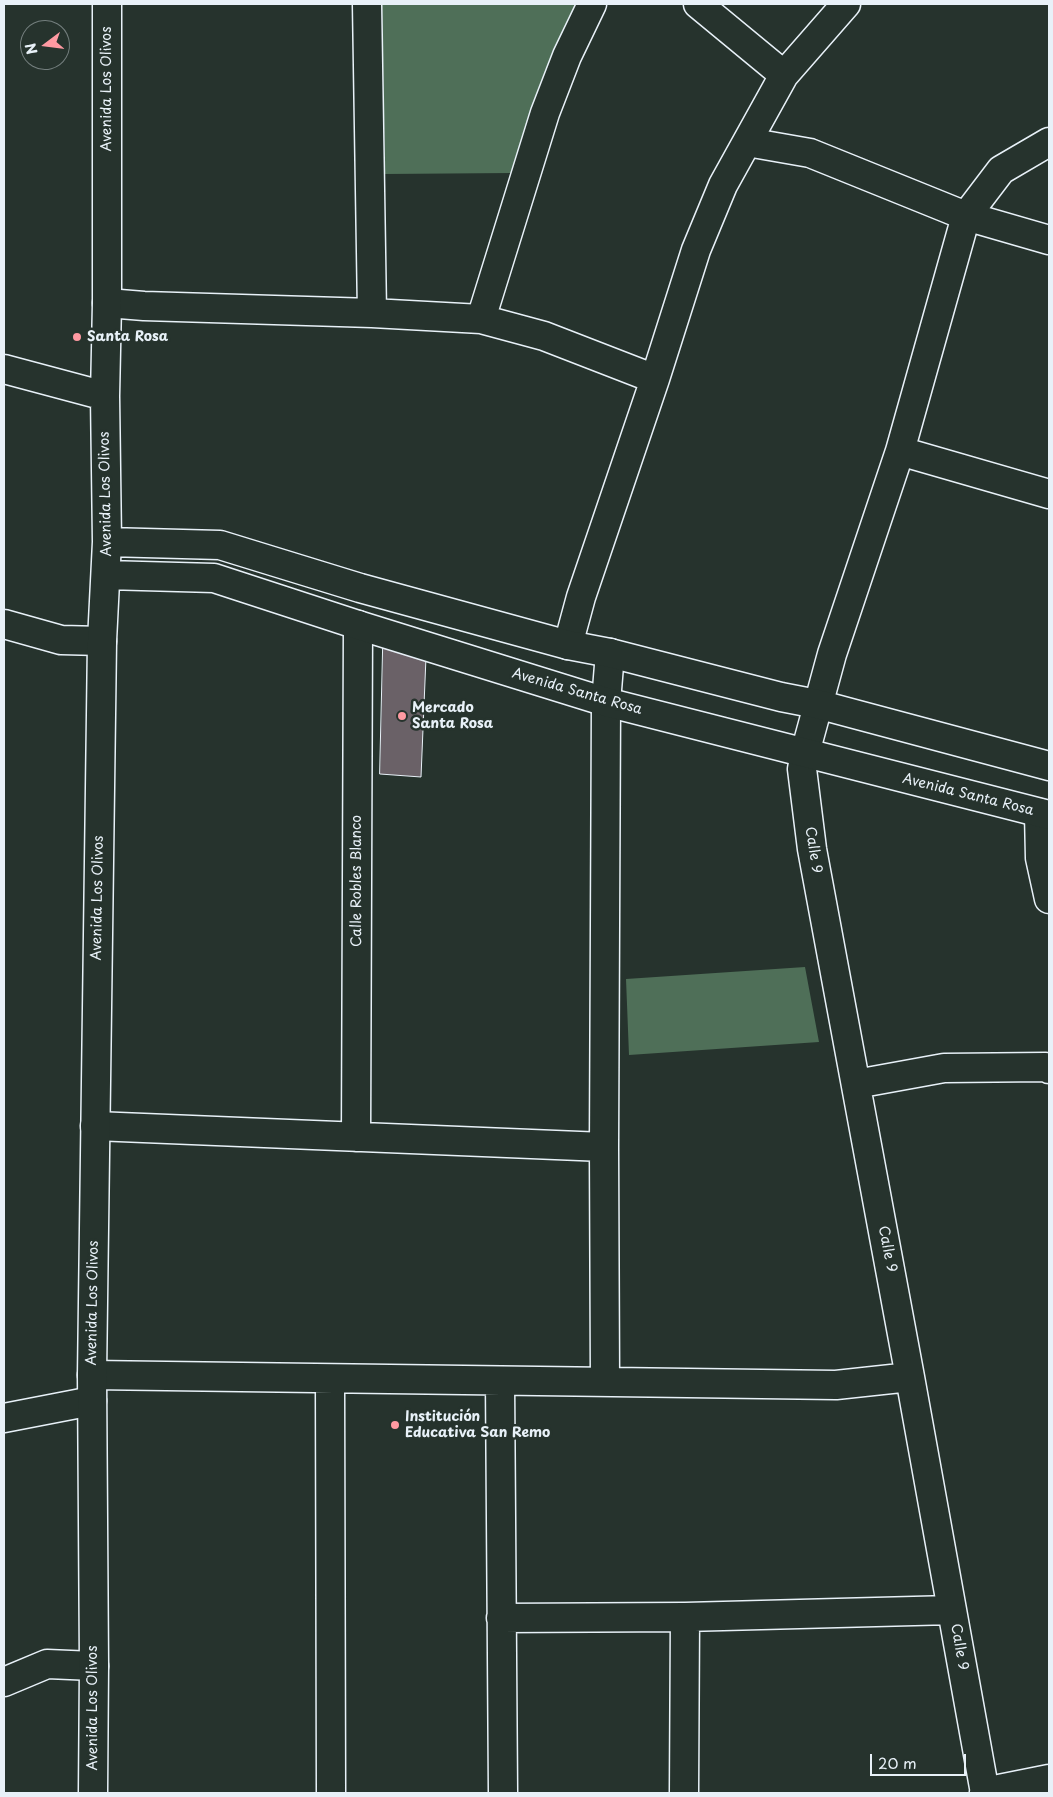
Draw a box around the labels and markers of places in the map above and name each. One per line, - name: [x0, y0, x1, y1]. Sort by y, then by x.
- place label: Santa Rosa: [87, 329, 168, 345]
- marker: Santa Rosa: [71, 331, 83, 343]
- place label: Mercado Santa Rosa: [412, 700, 493, 732]
- marker: Mercado Santa Rosa: [396, 710, 408, 722]
- place label: Institución Educativa San Remo: [405, 1409, 550, 1441]
- marker: Institución Educativa San Remo: [389, 1419, 401, 1431]

